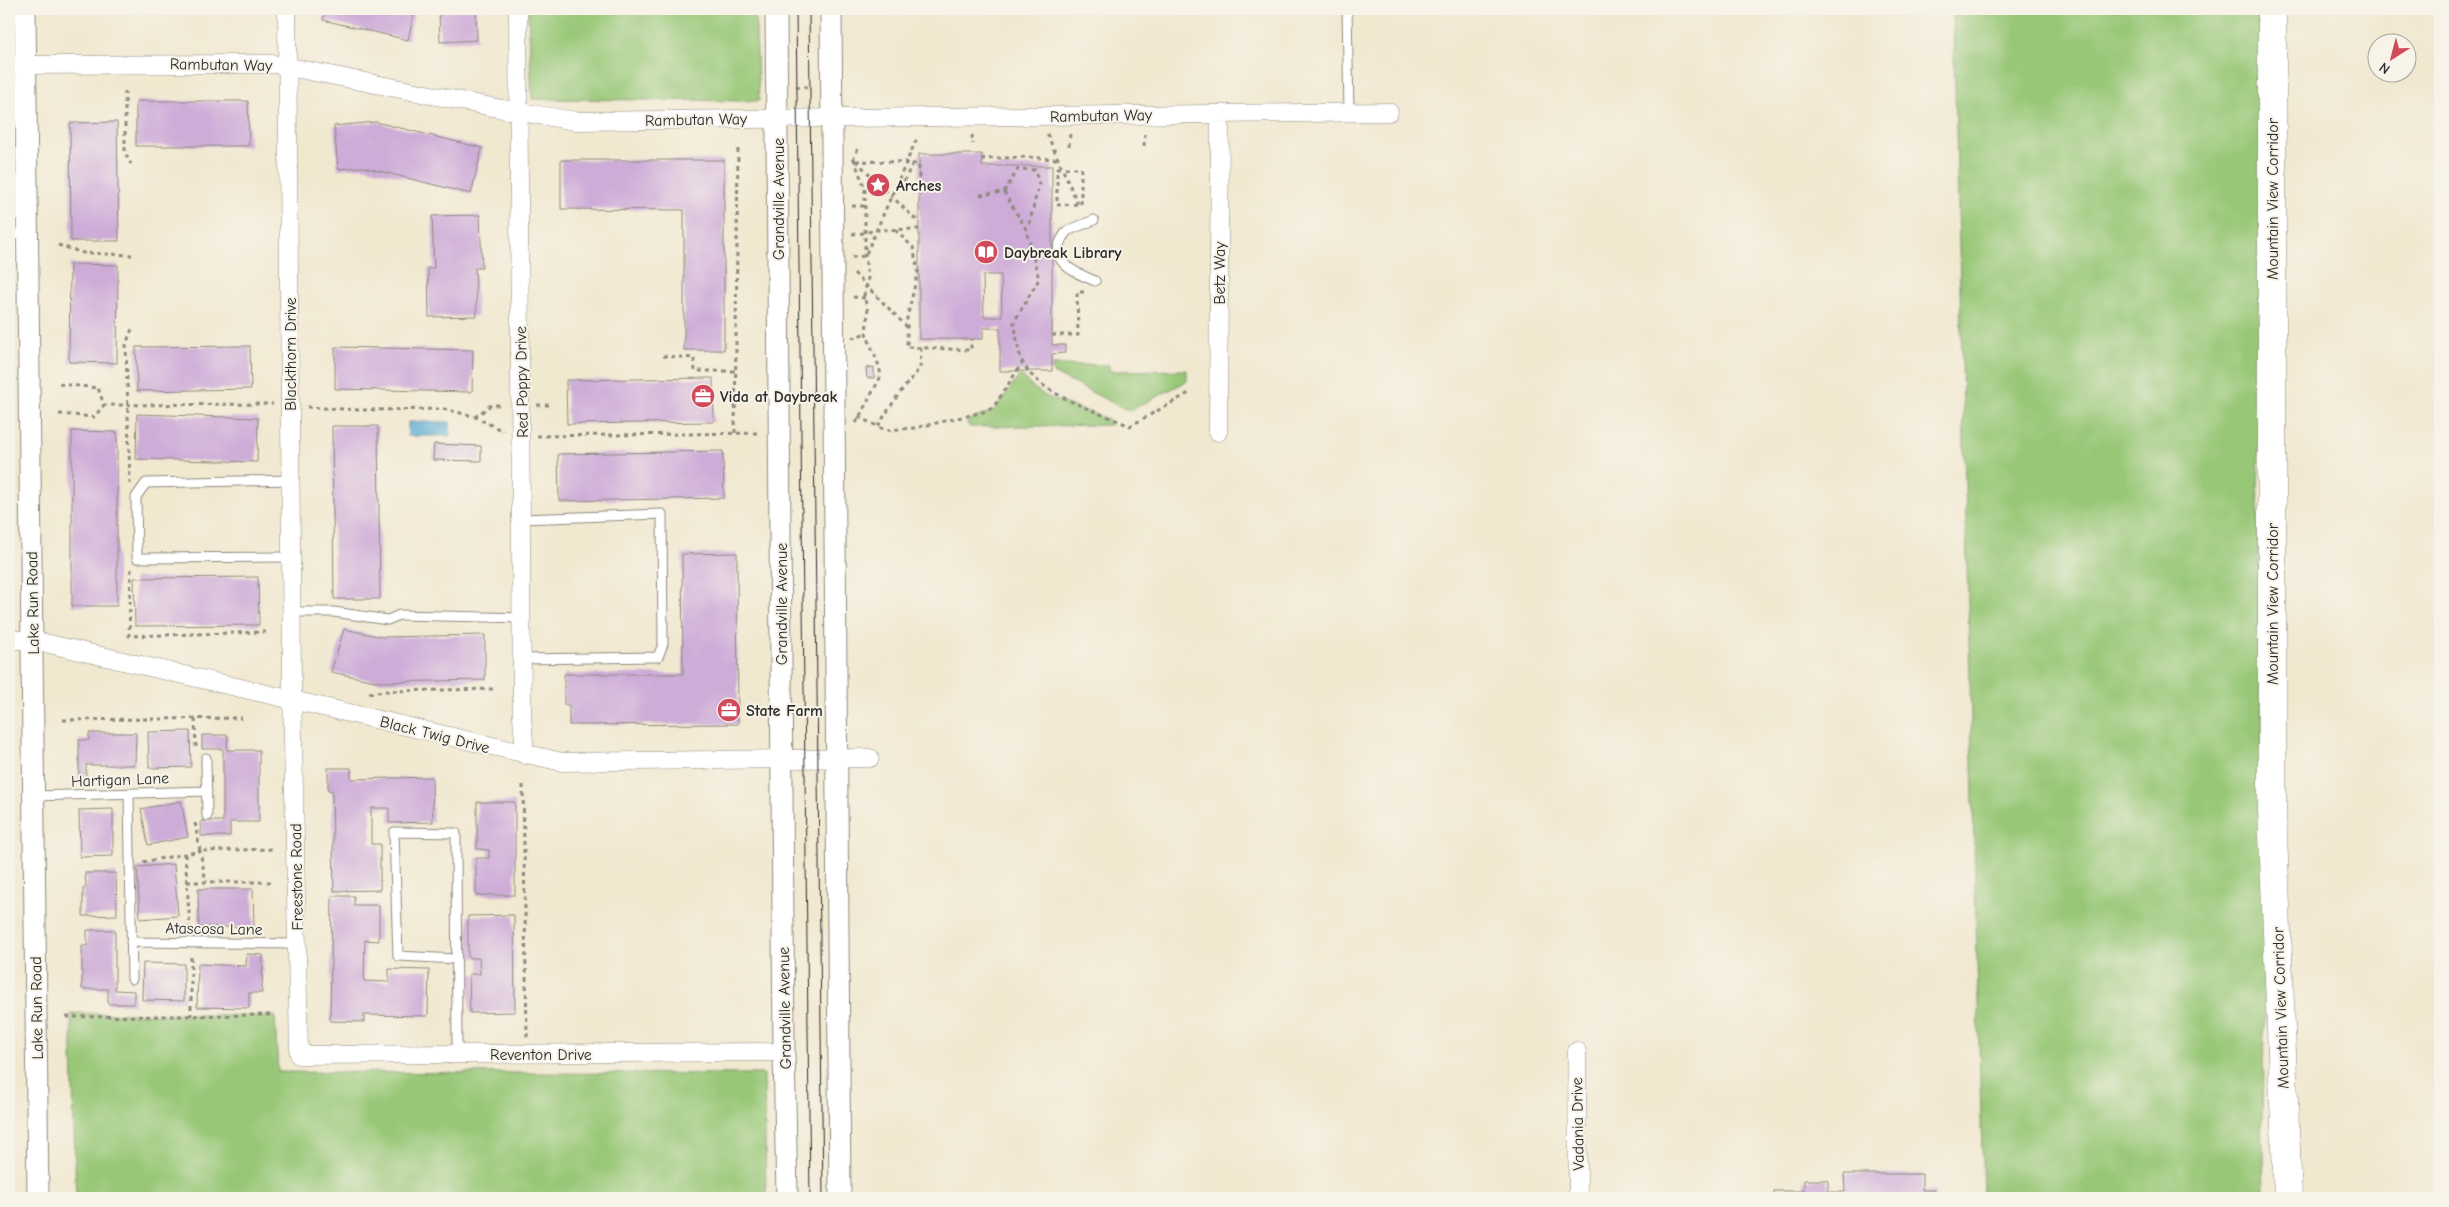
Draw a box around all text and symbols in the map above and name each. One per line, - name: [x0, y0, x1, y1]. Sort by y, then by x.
- north arrow: [2366, 32, 2416, 82]
- street label: Rambutan Way: [170, 55, 273, 75]
- text: N: [2376, 59, 2393, 78]
- street label: Rambutan Way: [1050, 106, 1153, 126]
- street label: Rambutan Way: [645, 110, 748, 130]
- street label: Mountain View Corridor: [2264, 117, 2282, 280]
- street label: Grandville Avenue: [770, 138, 788, 260]
- place icon: Arches: [865, 172, 891, 198]
- place label: Arches: [896, 177, 942, 195]
- library icon: Daybreak Library: [973, 239, 999, 265]
- street label: Betz Way: [1211, 241, 1229, 305]
- place label: Daybreak Library: [1004, 244, 1122, 262]
- street label: Blackthorn Drive: [282, 297, 300, 411]
- street label: Red Poppy Drive: [512, 326, 532, 438]
- office icon: Vida at Daybreak: [690, 383, 716, 409]
- place label: Vida at Daybreak: [720, 388, 838, 406]
- street label: Mountain View Corridor: [2264, 522, 2282, 685]
- street label: Grandville Avenue: [773, 543, 791, 665]
- street label: Lake Run Road: [23, 551, 43, 655]
- office icon: State Farm: [716, 697, 742, 723]
- place label: State Farm: [746, 702, 823, 720]
- street label: Black Twig Drive: [378, 713, 491, 757]
- street label: Hartigan Lane: [71, 769, 169, 791]
- street label: Freestone Road: [287, 823, 307, 931]
- street label: Atascosa Lane: [165, 919, 263, 939]
- street label: Mountain View Corridor: [2269, 926, 2293, 1089]
- street label: Grandville Avenue: [775, 947, 795, 1069]
- street label: Lake Run Road: [27, 956, 47, 1060]
- street label: Reventon Drive: [490, 1046, 592, 1064]
- street label: Vadania Drive: [1568, 1077, 1588, 1171]

